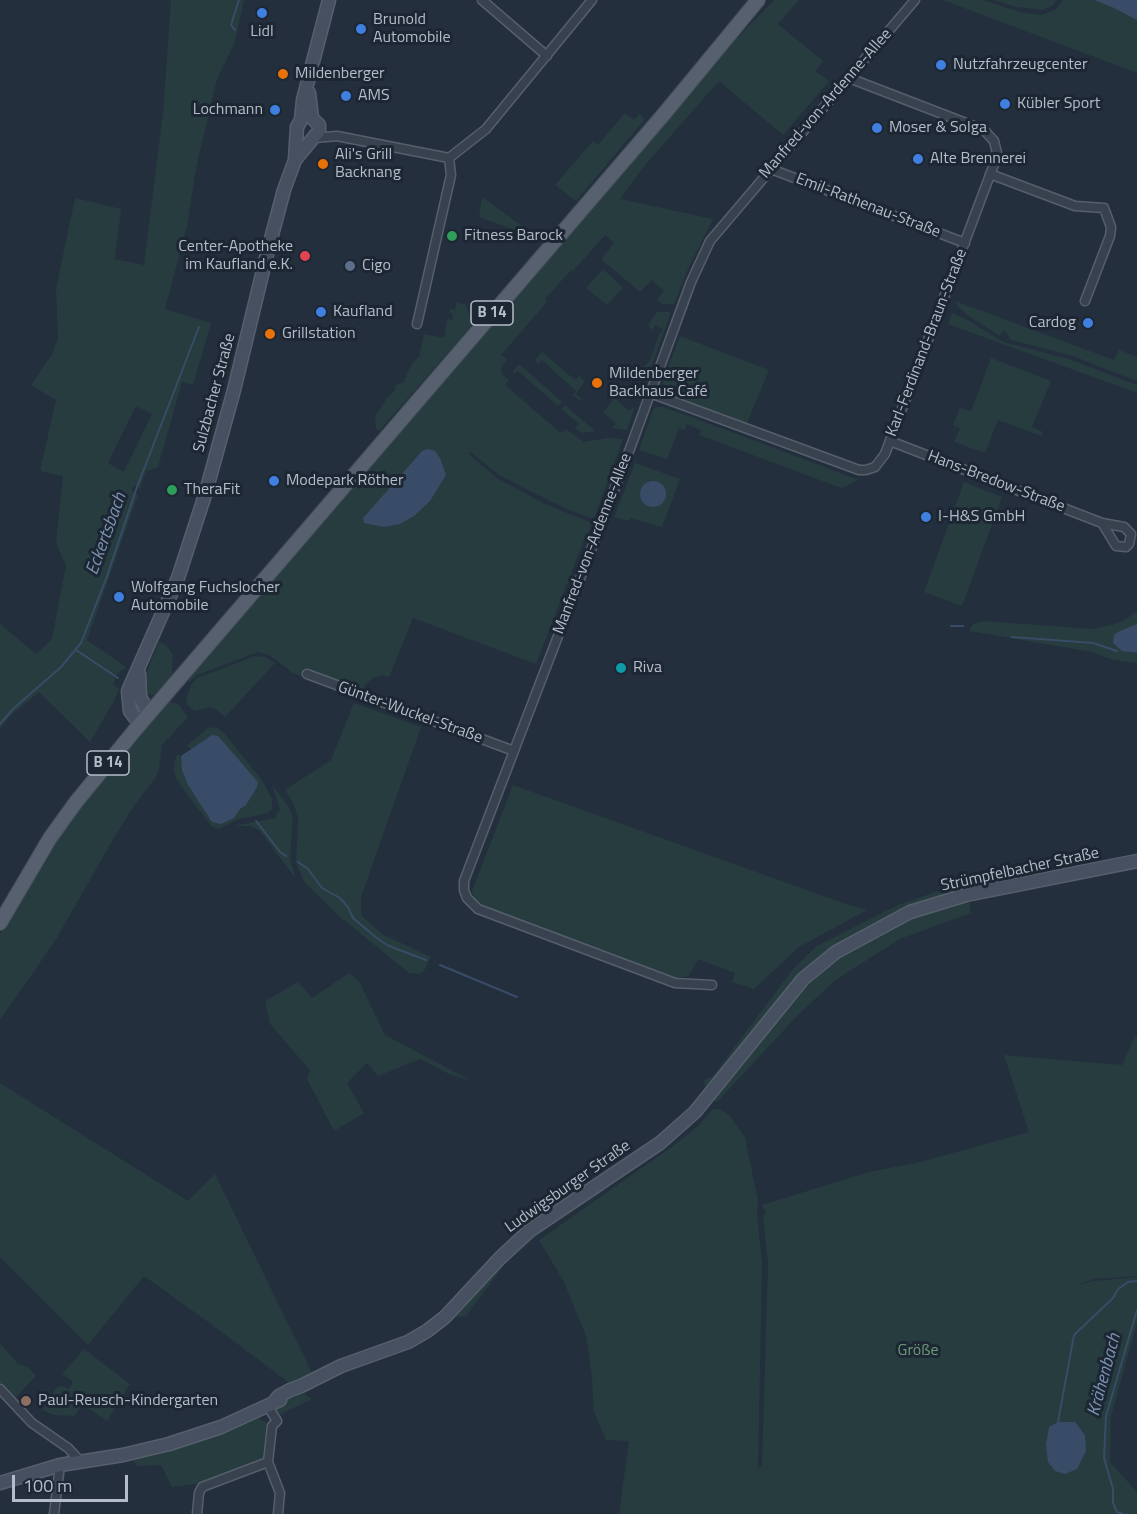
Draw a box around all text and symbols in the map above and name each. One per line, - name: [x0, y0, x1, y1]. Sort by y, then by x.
- marker: Lidl: [255, 6, 269, 20]
- place label: Brunold Automobile: [373, 10, 451, 48]
- place label: Lidl: [250, 22, 274, 42]
- marker: Brunold Automobile: [354, 22, 368, 36]
- street label: Manfred-von-Ardenne-Allee: [756, 25, 896, 183]
- place label: Nutzfahrzeugcenter: [953, 55, 1087, 75]
- marker: Nutzfahrzeugcenter: [934, 58, 948, 72]
- place label: Mildenberger: [295, 64, 385, 84]
- marker: Mildenberger: [276, 67, 290, 81]
- place label: AMS: [358, 86, 390, 106]
- marker: AMS: [339, 89, 353, 103]
- place label: Kübler Sport: [1017, 94, 1100, 114]
- marker: Kübler Sport: [998, 97, 1012, 111]
- place label: Lochmann: [193, 100, 263, 120]
- marker: Lochmann: [268, 103, 282, 117]
- place label: Moser & Solga: [889, 118, 987, 138]
- marker: Moser & Solga: [870, 121, 884, 135]
- place label: Ali's Grill Backnang: [335, 145, 401, 183]
- place label: Alte Brennerei: [930, 149, 1026, 169]
- marker: Alte Brennerei: [911, 152, 925, 166]
- marker: Ali's Grill Backnang: [316, 157, 330, 171]
- street label: Emil-Rathenau-Straße: [793, 170, 943, 242]
- place label: Fitness Barock: [464, 226, 563, 246]
- marker: Fitness Barock: [445, 229, 459, 243]
- place label: Center-Apotheke im Kaufland e.K.: [178, 237, 293, 275]
- street label: Karl-Ferdinand-Braun-Straße: [882, 246, 972, 440]
- marker: Center-Apotheke im Kaufland e.K.: [298, 249, 312, 263]
- place label: Cigo: [362, 256, 391, 276]
- marker: Cigo: [343, 259, 357, 273]
- road number: B 14: [471, 301, 513, 325]
- place label: Kaufland: [333, 302, 393, 322]
- marker: Kaufland: [314, 305, 328, 319]
- place label: Cardog: [1029, 313, 1076, 333]
- marker: Cardog: [1081, 316, 1095, 330]
- place label: Grillstation: [282, 324, 356, 344]
- marker: Grillstation: [263, 327, 277, 341]
- street label: Sulzbacher Straße: [190, 331, 240, 455]
- place label: Mildenberger Backhaus Café: [609, 364, 708, 402]
- marker: Mildenberger Backhaus Café: [590, 376, 604, 390]
- street label: Hans-Bredow-Straße: [925, 447, 1067, 517]
- street label: Manfred-von-Ardenne-Allee: [550, 451, 636, 637]
- place label: Modepark Röther: [286, 471, 403, 491]
- marker: Modepark Röther: [267, 474, 281, 488]
- place label: TheraFit: [184, 480, 240, 500]
- marker: TheraFit: [165, 483, 179, 497]
- water label: Eckertsbach: [82, 490, 132, 578]
- place label: I-H&S GmbH: [938, 507, 1025, 527]
- marker: I-H&S GmbH: [919, 510, 933, 524]
- place label: Wolfgang Fuchslocher Automobile: [131, 578, 280, 616]
- marker: Wolfgang Fuchslocher Automobile: [112, 590, 126, 604]
- place label: Riva: [633, 658, 662, 678]
- marker: Riva: [614, 661, 628, 675]
- street label: Günter-Wuckel-Straße: [335, 678, 485, 748]
- road number: B 14: [87, 751, 129, 775]
- street label: Strümpfelbacher Straße: [939, 844, 1101, 896]
- street label: Ludwigsburger Straße: [502, 1137, 634, 1237]
- water label: Krähenbach: [1084, 1331, 1126, 1419]
- park label: Größe: [898, 1341, 938, 1361]
- place label: Paul-Reusch-Kindergarten: [38, 1391, 218, 1411]
- marker: Paul-Reusch-Kindergarten: [19, 1394, 33, 1408]
- scale bar: [15, 1463, 130, 1501]
- text: 100 m: [23, 1472, 72, 1499]

